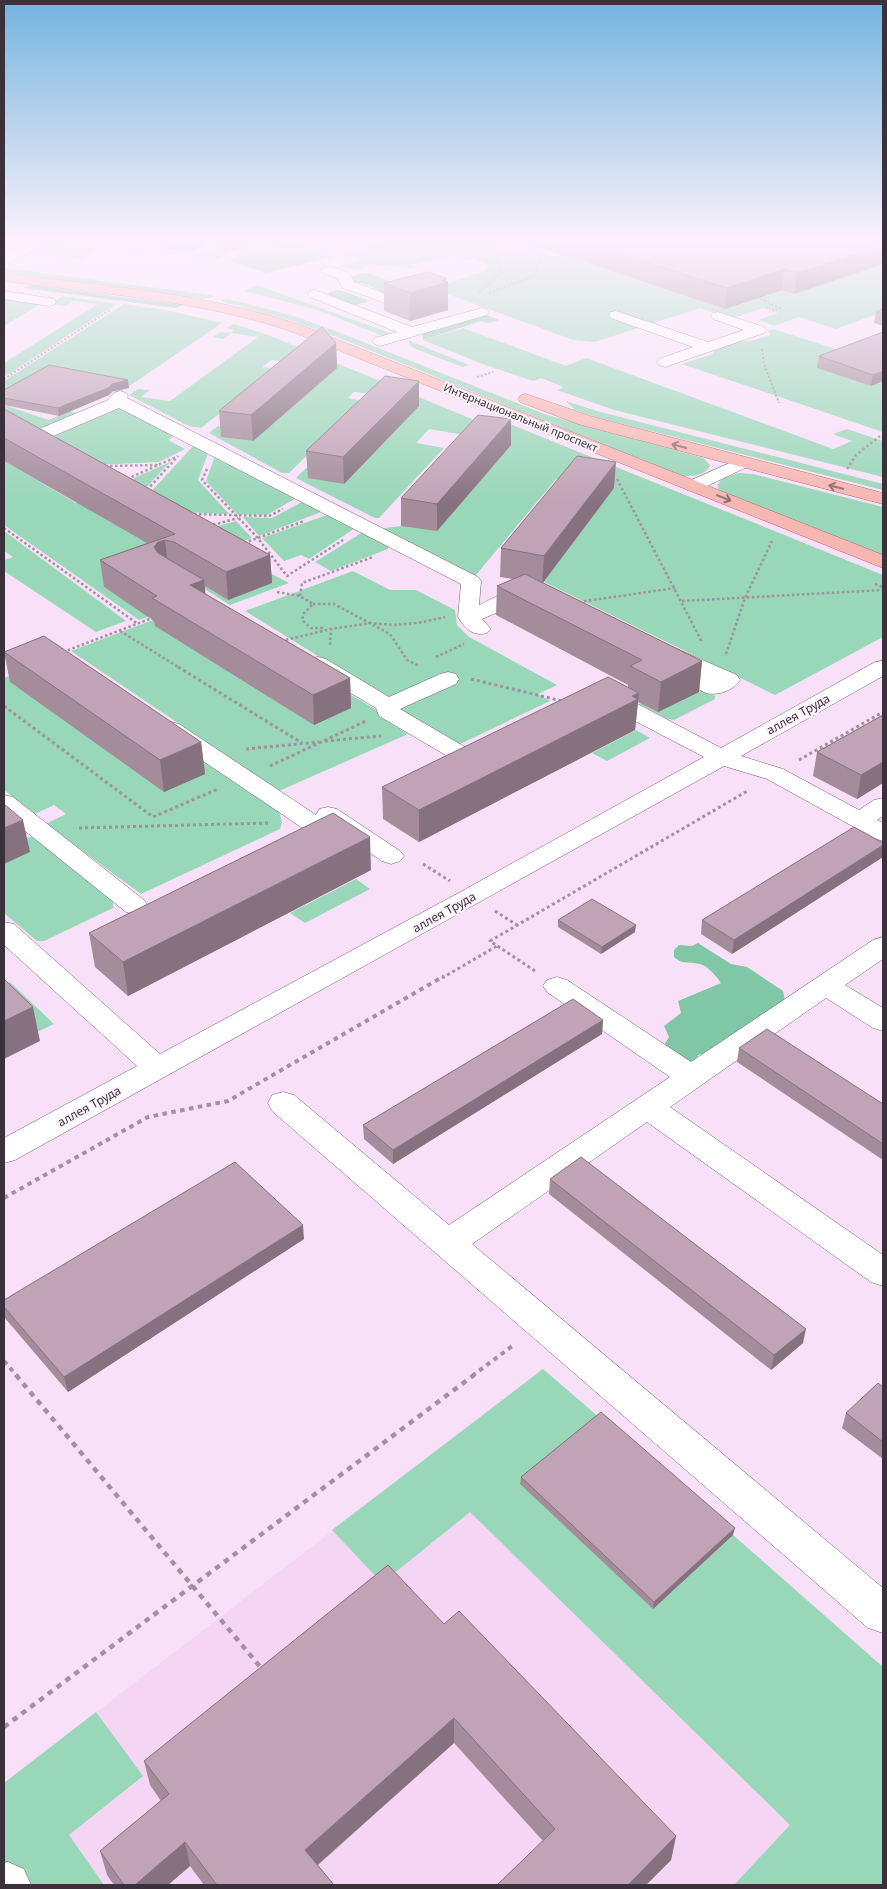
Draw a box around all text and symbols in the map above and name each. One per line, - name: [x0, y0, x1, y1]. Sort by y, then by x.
- street label: Интернациональный проспект: [442, 379, 600, 455]
- one-way arrow: [671, 441, 687, 450]
- one-way arrow: [829, 482, 845, 491]
- one-way arrow: [716, 494, 731, 503]
- street label: аллея Труда: [763, 690, 833, 738]
- street label: аллея Труда: [409, 888, 479, 936]
- street label: аллея Труда: [54, 1082, 124, 1130]

